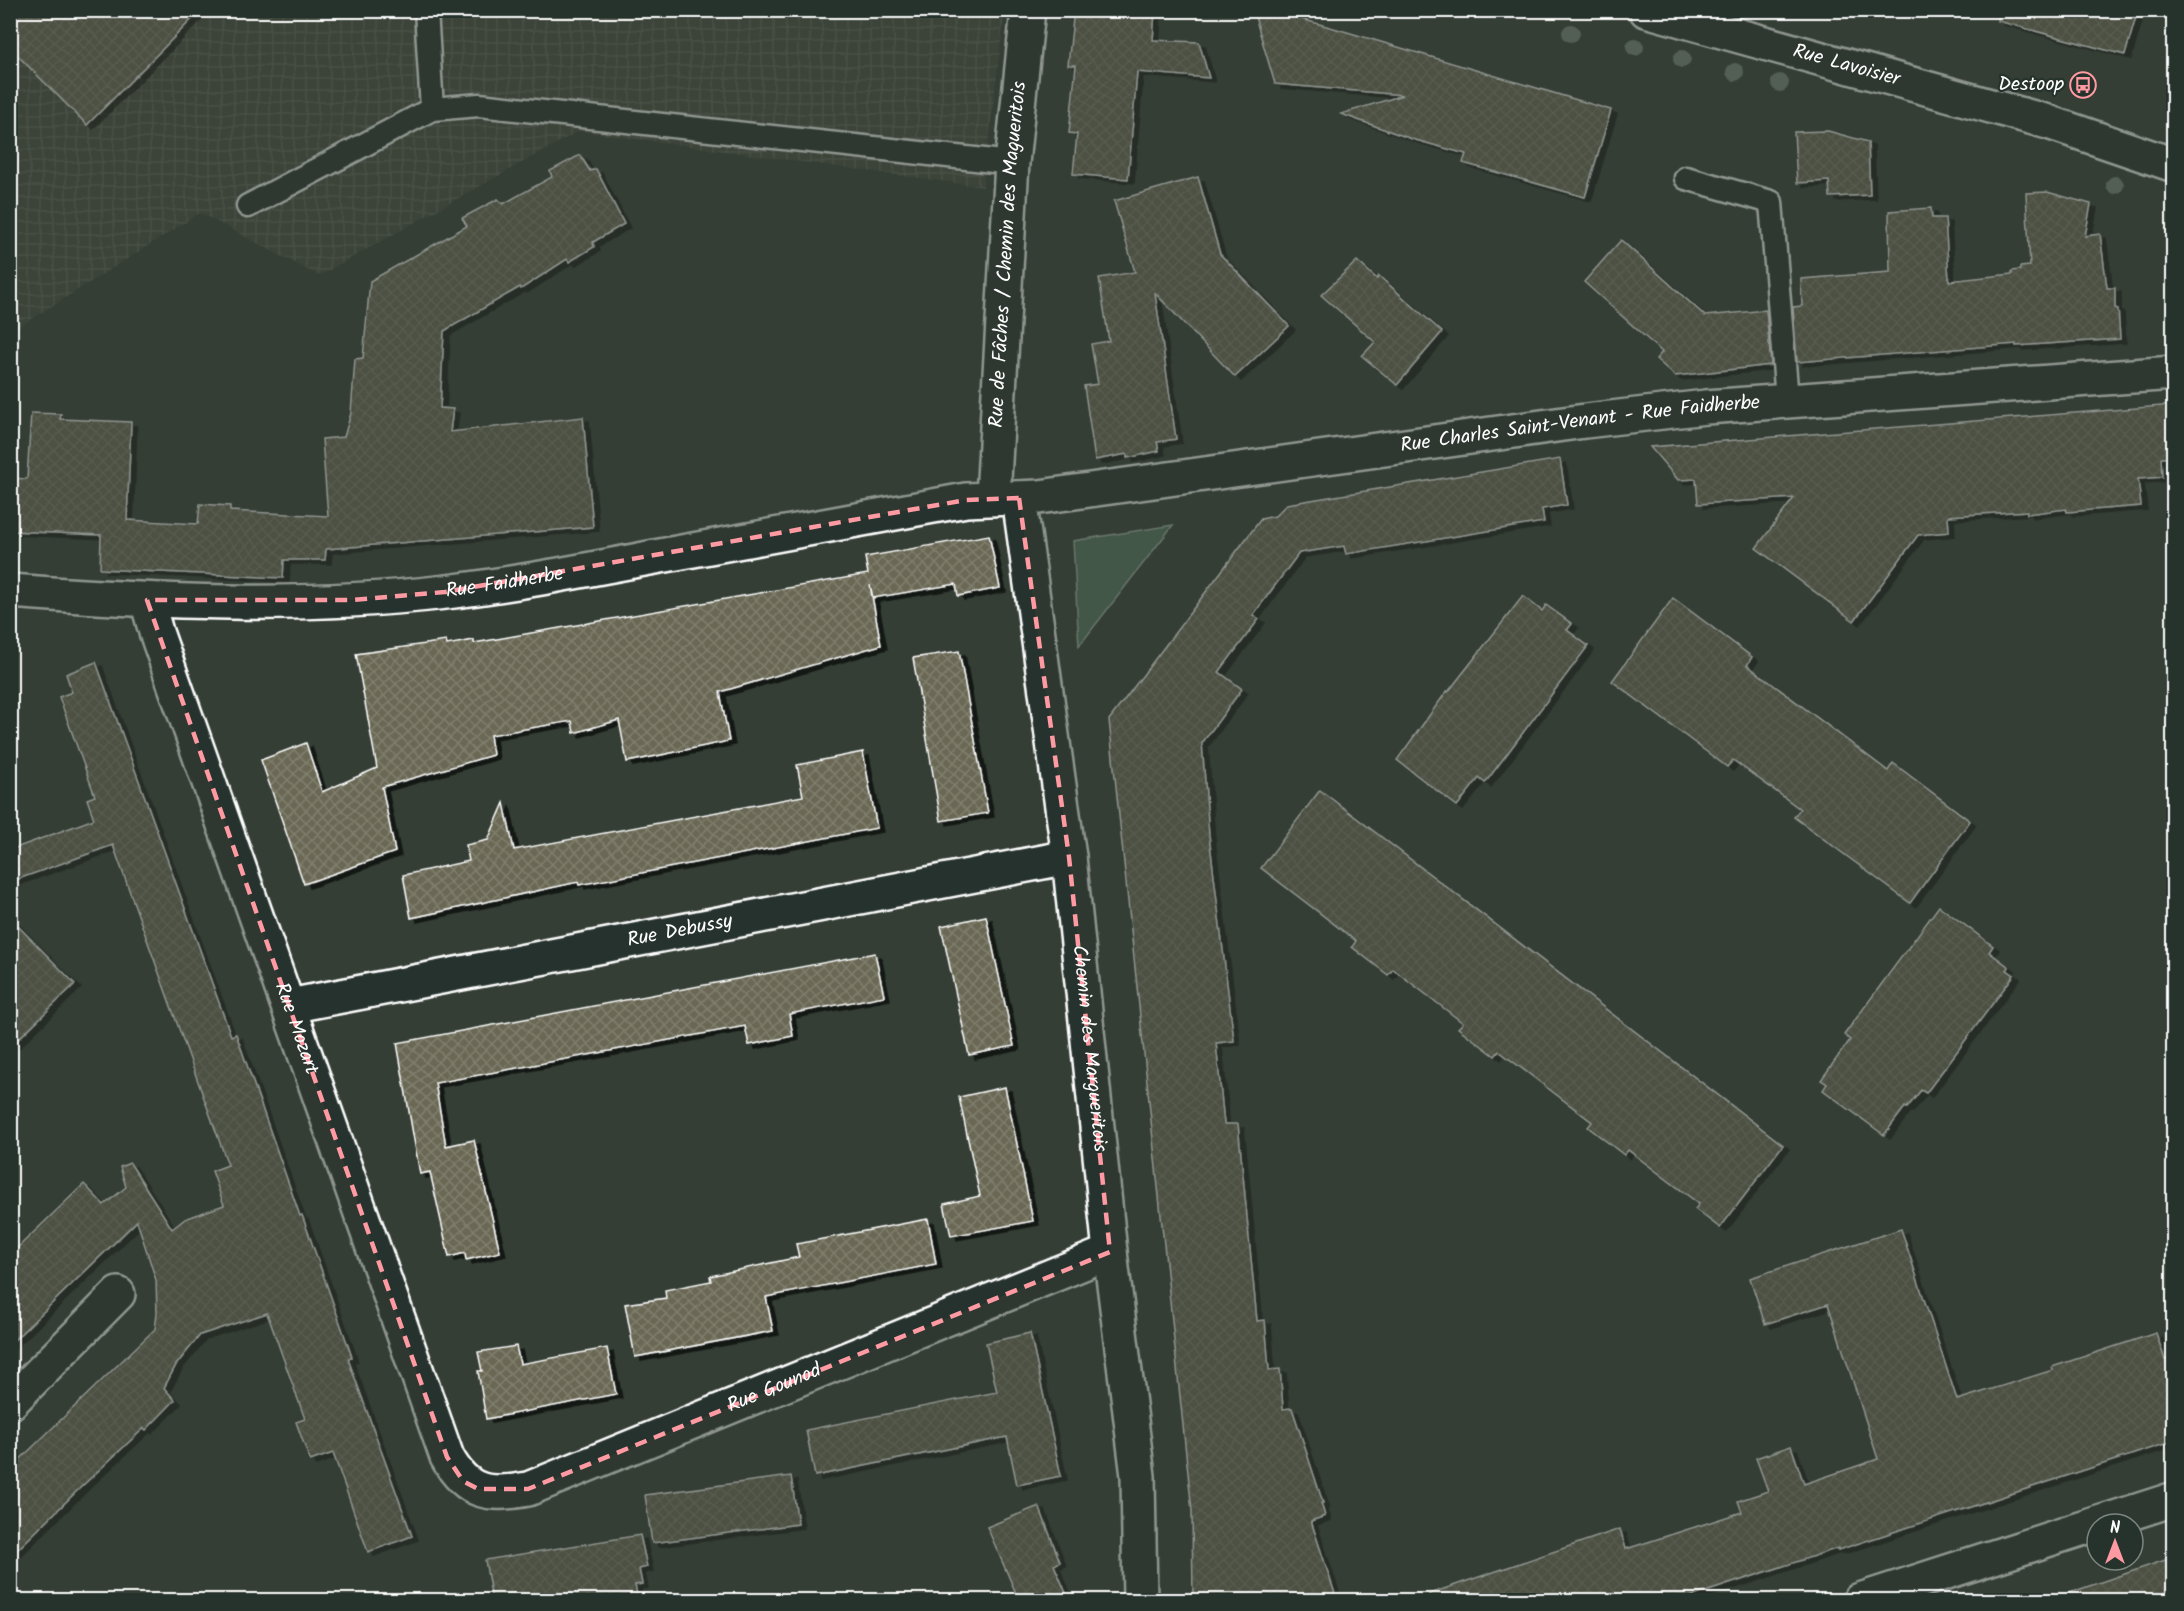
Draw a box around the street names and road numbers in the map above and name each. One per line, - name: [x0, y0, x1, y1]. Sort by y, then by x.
- street label: Rue Lavoisier: [1789, 36, 1905, 96]
- street label: Rue de Fâches / Chemin des Magueritois: [981, 79, 1036, 429]
- street label: Rue Charles Saint-Venant - Rue Faidherbe: [1398, 387, 1761, 463]
- street label: Rue Faidherbe: [444, 558, 566, 608]
- street label: Rue Debussy: [624, 905, 736, 957]
- street label: Chemin des Margueritois: [1062, 943, 1116, 1154]
- street label: Rue Mozart: [265, 978, 327, 1080]
- street label: Rue Gounod: [723, 1355, 827, 1422]

